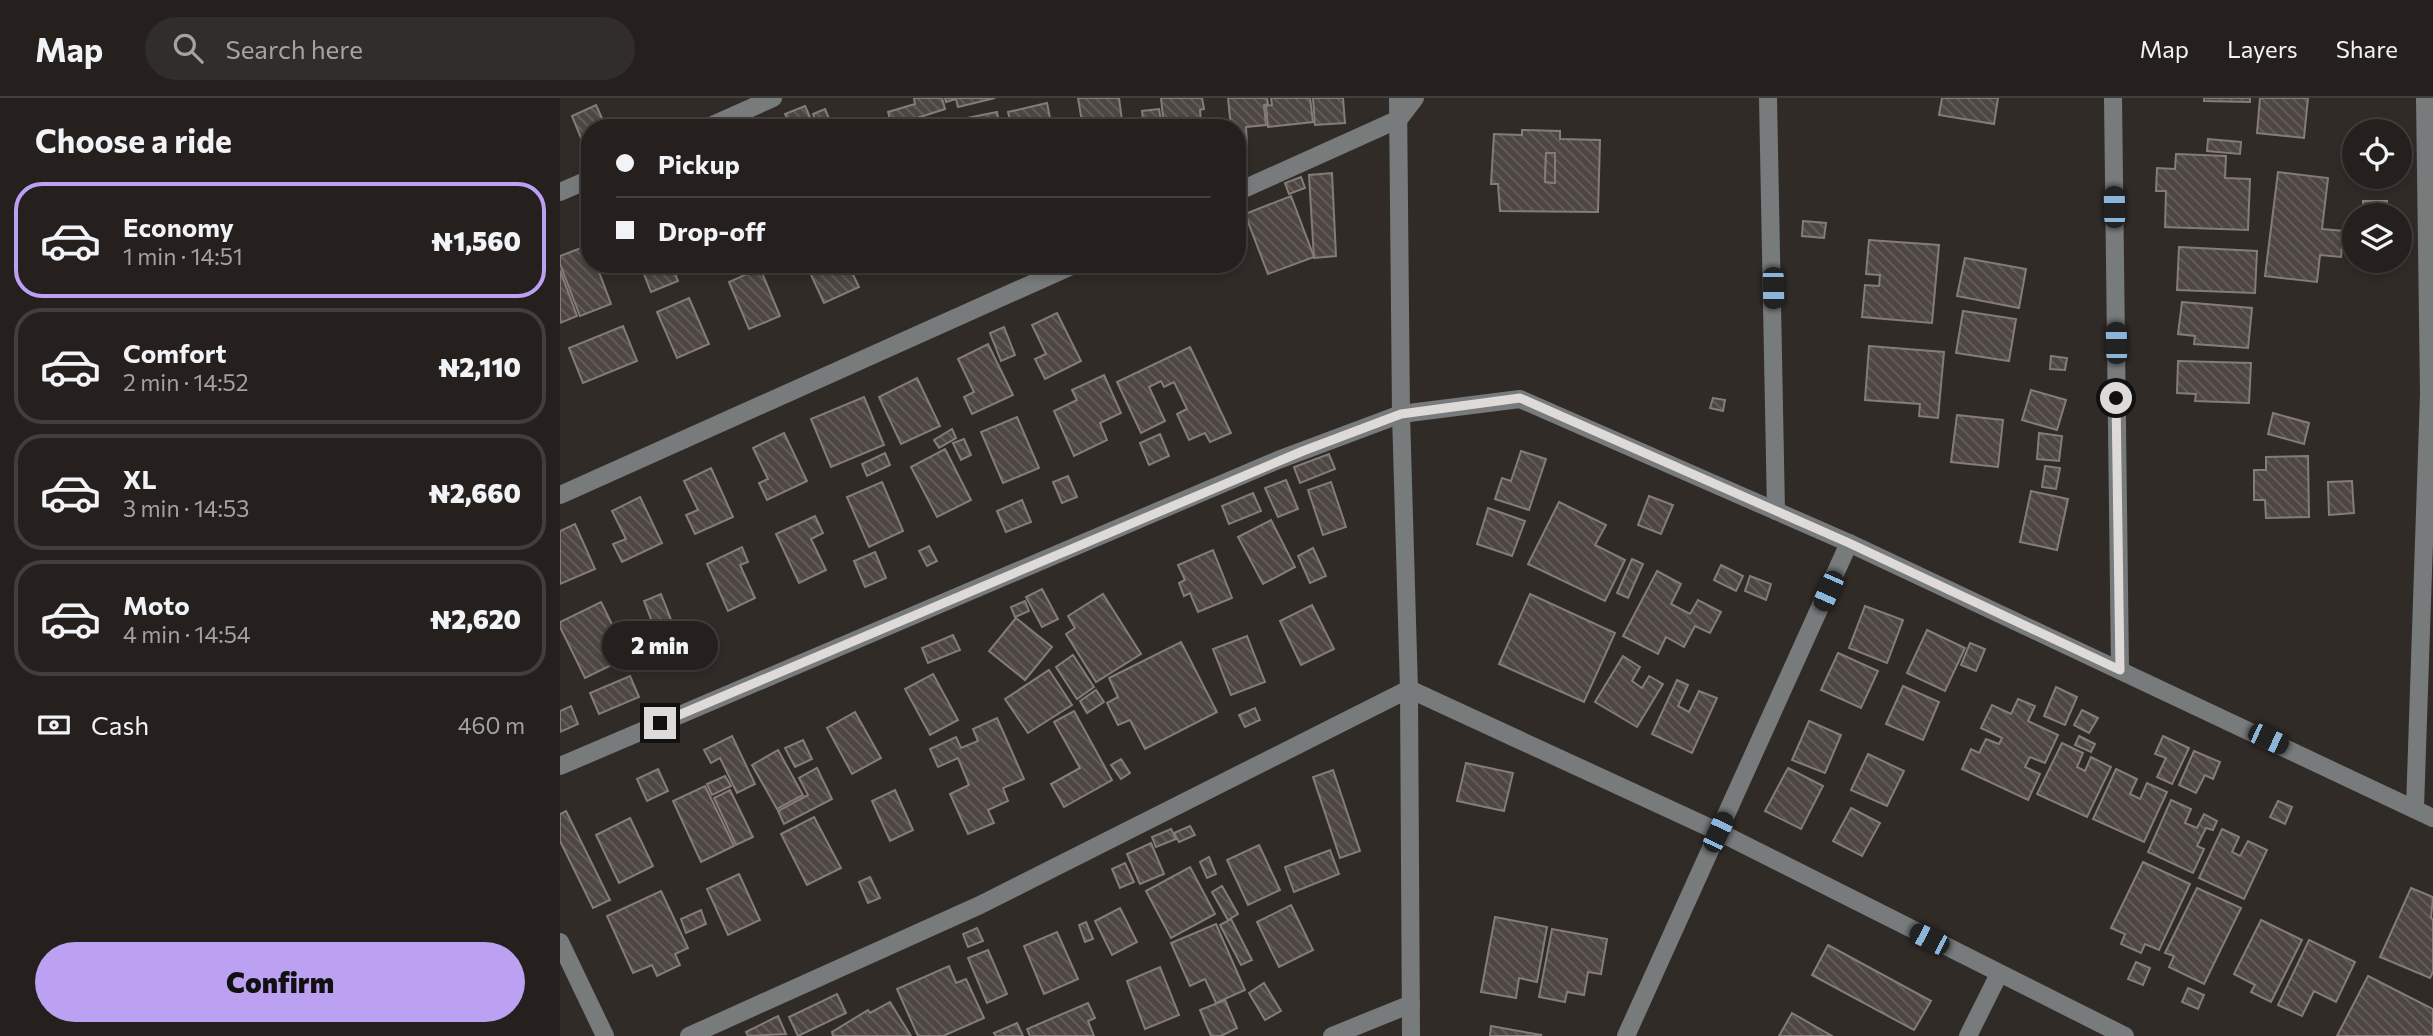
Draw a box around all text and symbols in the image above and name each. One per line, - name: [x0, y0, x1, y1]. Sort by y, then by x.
- search box: [145, 17, 635, 80]
- text: Map: [35, 28, 103, 69]
- icon: search: [169, 29, 207, 67]
- text: Search here: [225, 33, 363, 64]
- text: Map: [2140, 34, 2189, 63]
- text: Layers: [2227, 34, 2298, 63]
- text: Share: [2336, 34, 2398, 63]
- map controls: [2342, 119, 2412, 273]
- button: locate: [2342, 119, 2412, 189]
- text: Choose a ride: [35, 120, 232, 160]
- text: Pickup: [658, 148, 740, 179]
- car: [2104, 186, 2125, 228]
- button: layers: [2342, 203, 2412, 273]
- icon: car: [39, 209, 102, 272]
- text: Economy: [123, 211, 234, 242]
- text: Drop-off: [658, 215, 765, 246]
- text: ₦1,560: [431, 225, 521, 256]
- text: 1 min · 14:51: [123, 242, 243, 270]
- car: [1763, 267, 1784, 309]
- car: [2106, 322, 2127, 364]
- icon: car: [39, 335, 102, 398]
- text: Comfort: [123, 337, 226, 368]
- text: ₦2,110: [438, 351, 521, 382]
- text: 2 min · 14:52: [123, 368, 249, 396]
- route start: [2100, 382, 2132, 414]
- icon: car: [39, 461, 102, 524]
- text: XL: [123, 463, 157, 494]
- text: ₦2,660: [428, 477, 521, 508]
- text: 3 min · 14:53: [123, 494, 249, 522]
- car: [1810, 568, 1847, 614]
- icon: car: [39, 587, 102, 650]
- text: Moto: [123, 589, 190, 620]
- text: ₦2,620: [430, 603, 521, 634]
- text: 4 min · 14:54: [123, 620, 251, 648]
- callout: 2 min: [602, 622, 718, 670]
- text: 2 min: [631, 631, 689, 659]
- icon: cash: [35, 706, 73, 744]
- route end: [644, 707, 676, 739]
- text: Cash: [91, 709, 149, 740]
- text: 460 m: [458, 711, 525, 739]
- car: [2245, 721, 2292, 757]
- car: [1700, 809, 1737, 855]
- car: [1906, 920, 1953, 958]
- button: Confirm: [35, 942, 525, 1022]

